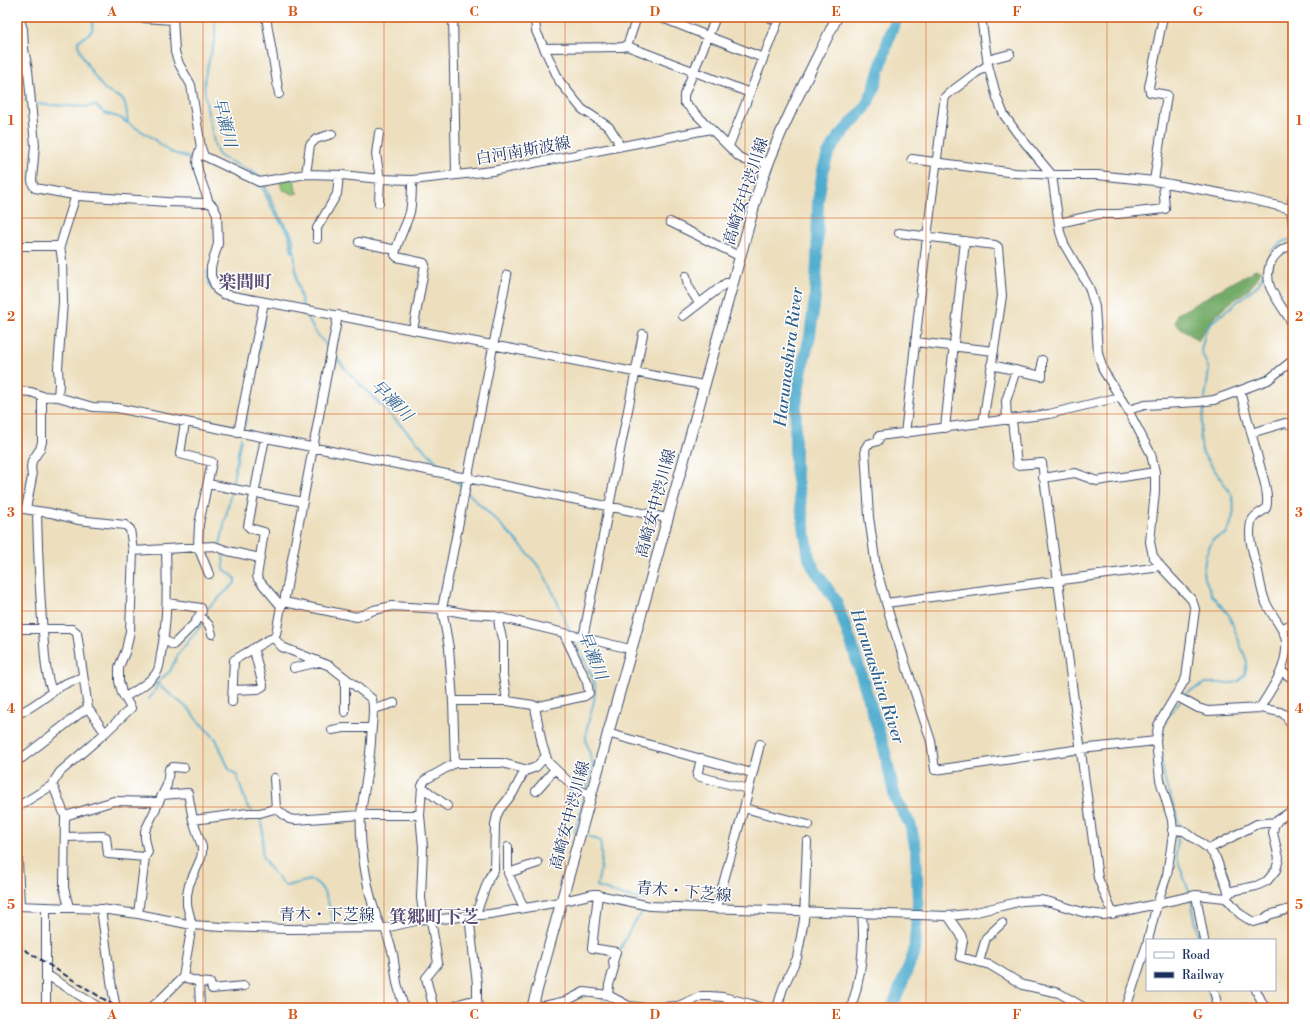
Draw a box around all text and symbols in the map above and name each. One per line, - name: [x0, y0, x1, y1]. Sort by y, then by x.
- text: A: [106, 4, 117, 20]
- text: B: [288, 4, 298, 20]
- text: C: [469, 4, 479, 20]
- text: D: [650, 4, 660, 20]
- text: E: [831, 4, 841, 20]
- text: F: [1012, 4, 1022, 20]
- text: G: [1193, 4, 1204, 20]
- water label: 早瀬川: [207, 95, 241, 152]
- text: 1: [8, 113, 15, 129]
- text: 1: [1296, 113, 1303, 129]
- street label: 白河南斯波線: [474, 133, 572, 169]
- street label: 高崎安中渋川線: [719, 135, 773, 248]
- district label: 楽間町: [218, 271, 272, 294]
- water label: Harunashira River: [769, 285, 809, 429]
- text: 2: [7, 309, 15, 325]
- text: 2: [1295, 309, 1303, 325]
- water label: 早瀬川: [365, 375, 419, 428]
- street label: 高崎安中渋川線: [632, 447, 680, 560]
- text: 3: [7, 505, 15, 521]
- text: 3: [1295, 505, 1303, 521]
- water label: Harunashira River: [845, 605, 909, 747]
- water label: 早瀬川: [572, 628, 613, 685]
- text: 4: [7, 701, 16, 717]
- text: 4: [1295, 701, 1304, 717]
- street label: 高崎安中渋川線: [546, 759, 594, 872]
- street label: 青木・下芝線: [635, 878, 733, 906]
- text: 5: [7, 897, 15, 913]
- text: 5: [1295, 897, 1303, 913]
- street label: 青木・下芝線: [279, 905, 375, 925]
- district label: 箕郷町下芝: [389, 906, 479, 929]
- legend: [1146, 939, 1276, 991]
- text: Road: [1182, 948, 1210, 963]
- text: Railway: [1182, 968, 1224, 983]
- text: A: [106, 1007, 117, 1023]
- text: B: [288, 1007, 298, 1023]
- text: C: [469, 1007, 479, 1023]
- text: D: [650, 1007, 660, 1023]
- text: E: [831, 1007, 841, 1023]
- text: F: [1012, 1007, 1022, 1023]
- text: G: [1193, 1007, 1204, 1023]

